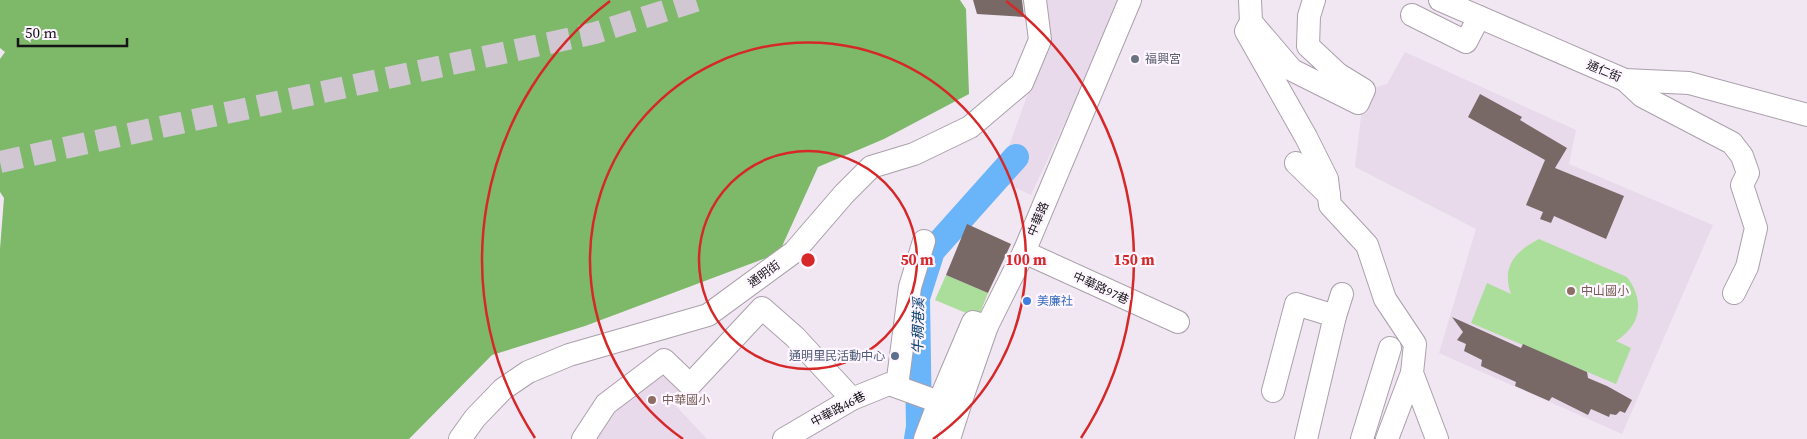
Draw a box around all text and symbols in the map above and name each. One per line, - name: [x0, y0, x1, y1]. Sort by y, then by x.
- scale bar: [18, 15, 126, 47]
- text: 50 m: [25, 22, 57, 43]
- place label: 福興宮: [1145, 51, 1181, 67]
- marker: 福興宮: [1129, 53, 1141, 65]
- street label: 通仁街: [1584, 57, 1624, 85]
- street label: 中華路: [1024, 199, 1052, 239]
- text: 50 m: [900, 249, 934, 270]
- text: 100 m: [1005, 249, 1047, 270]
- text: 150 m: [1113, 249, 1155, 270]
- centre of rings: [799, 251, 817, 269]
- street label: 通明街: [745, 257, 783, 291]
- street label: 中華路97巷: [1070, 268, 1132, 308]
- place label: 中山國小: [1581, 283, 1629, 299]
- marker: 中山國小: [1565, 285, 1577, 297]
- place label: 美廉社: [1037, 293, 1073, 309]
- marker: 美廉社: [1021, 295, 1033, 307]
- water label: 牛稠港溪: [908, 296, 929, 354]
- place label: 通明里民活動中心: [789, 348, 885, 364]
- marker: 通明里民活動中心: [889, 350, 901, 362]
- street label: 中華路46巷: [808, 388, 868, 430]
- place label: 中華國小: [662, 392, 710, 408]
- marker: 中華國小: [646, 394, 658, 406]

